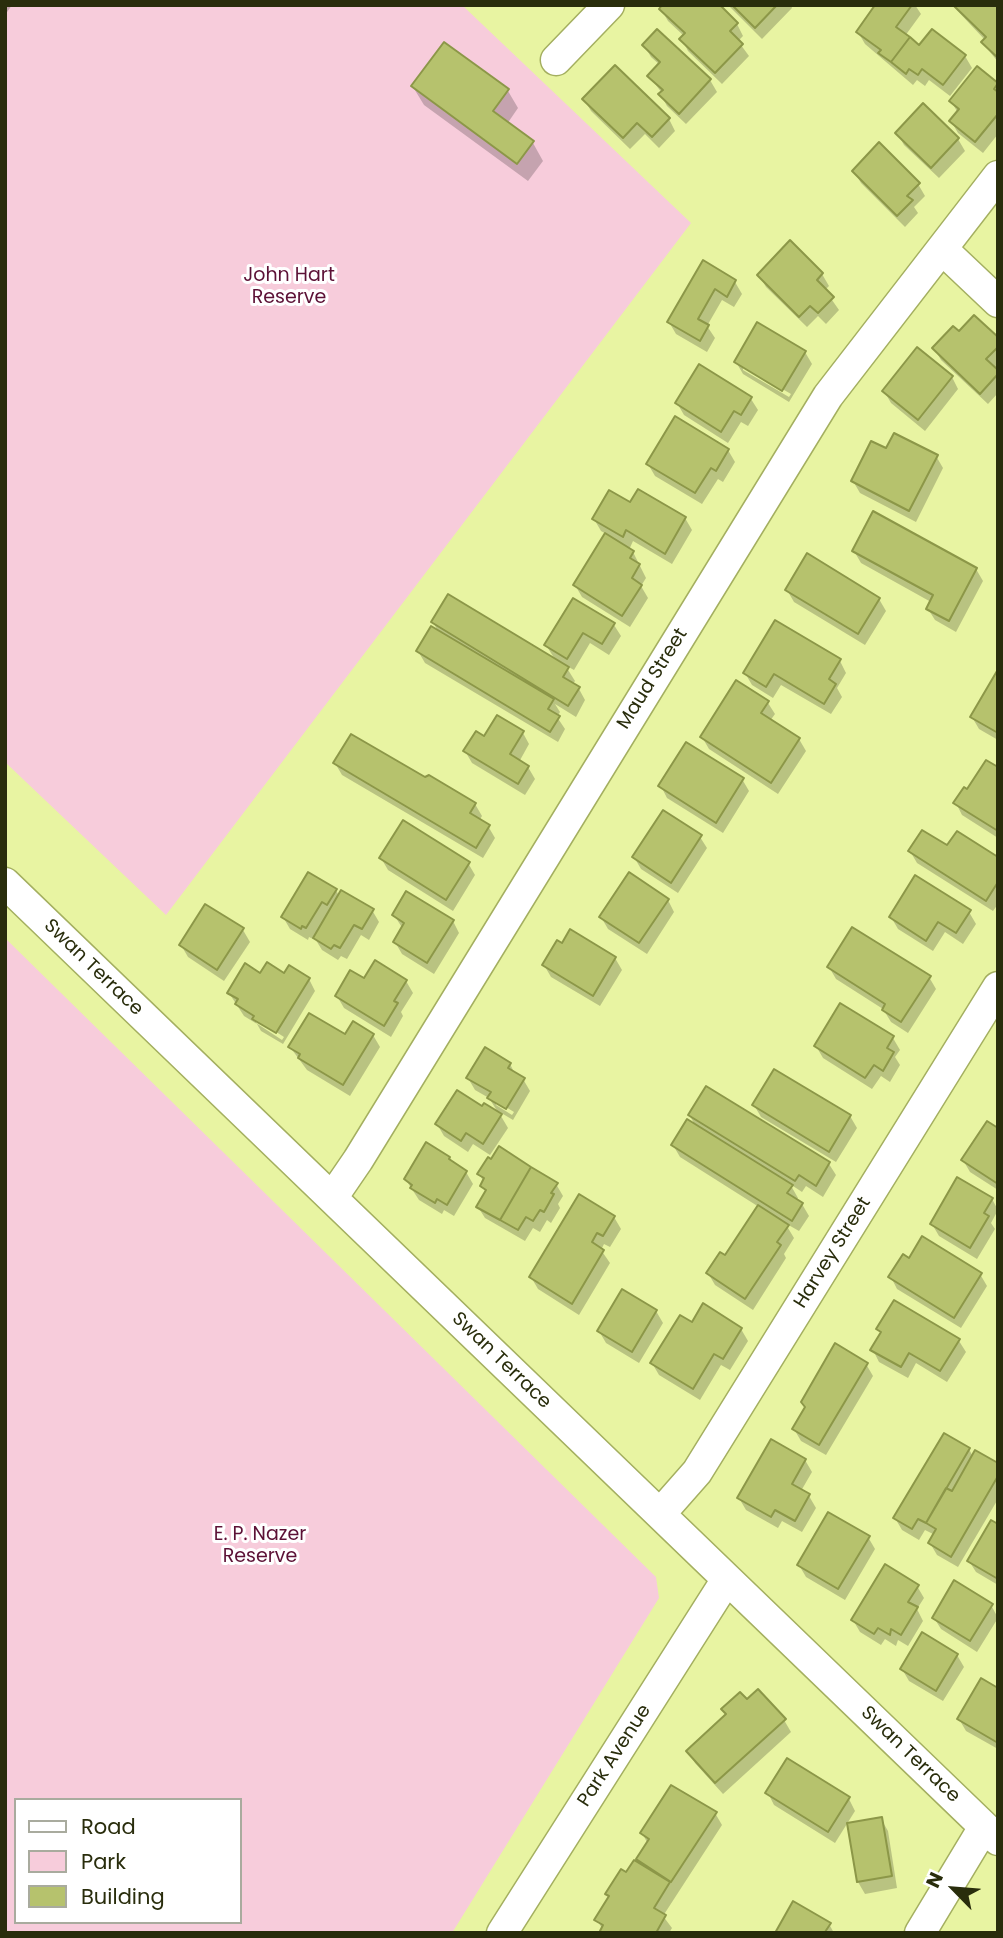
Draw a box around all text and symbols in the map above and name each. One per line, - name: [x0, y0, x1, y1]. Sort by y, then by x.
- park label: John Hart Reserve: [243, 265, 335, 309]
- street label: Maud Street: [613, 624, 693, 734]
- street label: Swan Terrace: [39, 915, 147, 1021]
- street label: Harvey Street: [790, 1193, 876, 1313]
- street label: Swan Terrace: [447, 1308, 555, 1414]
- park label: E. P. Nazer Reserve: [214, 1524, 306, 1568]
- street label: Park Avenue: [574, 1701, 656, 1811]
- street label: Swan Terrace: [856, 1702, 964, 1808]
- legend: [14, 1798, 242, 1924]
- text: Road: [81, 1812, 136, 1841]
- text: Park: [81, 1847, 126, 1876]
- north arrow: [919, 1854, 989, 1924]
- text: N: [919, 1868, 950, 1892]
- text: Building: [81, 1882, 165, 1911]

